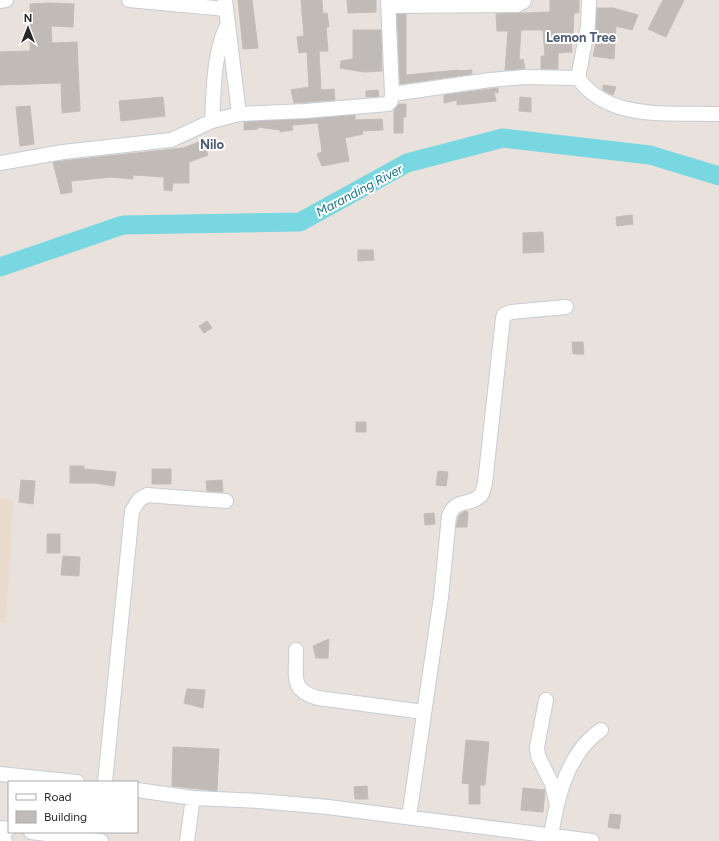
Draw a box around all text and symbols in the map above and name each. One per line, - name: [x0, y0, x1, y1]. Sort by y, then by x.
- north arrow: [8, 8, 48, 48]
- text: N: [24, 12, 32, 25]
- district label: Lemon Tree: [546, 30, 616, 45]
- district label: Nilo: [200, 137, 225, 152]
- water label: Maranding River: [313, 161, 406, 220]
- legend: [8, 781, 138, 833]
- text: Road: [44, 790, 72, 804]
- text: Building: [44, 810, 87, 824]

